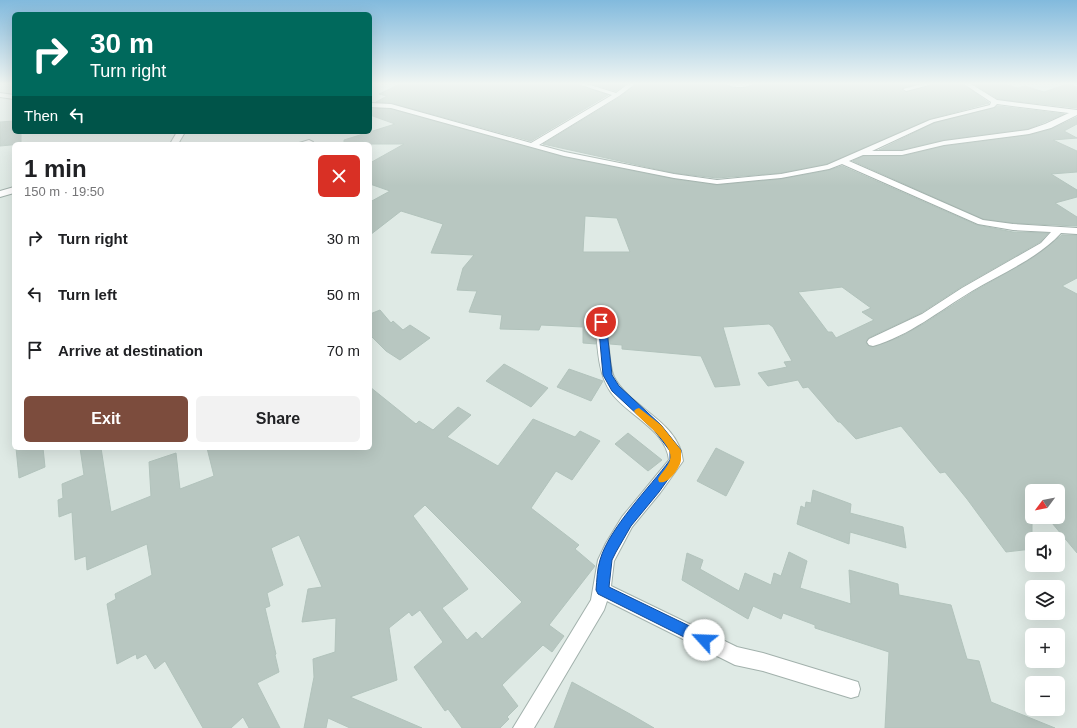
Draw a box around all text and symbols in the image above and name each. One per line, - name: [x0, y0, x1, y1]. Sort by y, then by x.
- icon: right: [24, 28, 76, 80]
- text: 30 m: [90, 28, 154, 59]
- text: Turn right: [90, 61, 166, 81]
- icon: left: [66, 104, 88, 126]
- text: Then: [24, 107, 58, 124]
- text: 1 min: [24, 155, 87, 182]
- button: close: [318, 155, 360, 197]
- text: 150 m · 19:50: [24, 184, 104, 199]
- icon: right: [24, 227, 46, 249]
- text: Turn right: [58, 230, 128, 247]
- text: 30 m: [327, 230, 360, 247]
- icon: left: [24, 283, 46, 305]
- text: Turn left: [58, 286, 117, 303]
- text: 50 m: [327, 286, 360, 303]
- pin: [584, 305, 618, 339]
- icon: arrive: [590, 311, 612, 333]
- icon: arrive: [24, 339, 46, 361]
- text: Arrive at destination: [58, 342, 203, 359]
- text: 70 m: [327, 342, 360, 359]
- button: Exit: [24, 396, 188, 442]
- button: Share: [196, 396, 360, 442]
- north arrow: [1025, 484, 1065, 524]
- map controls: [1025, 484, 1065, 716]
- button: sound: [1025, 532, 1065, 572]
- button: layers: [1025, 580, 1065, 620]
- position arrow: [683, 619, 725, 661]
- button: +: [1025, 628, 1065, 668]
- button: −: [1025, 676, 1065, 716]

